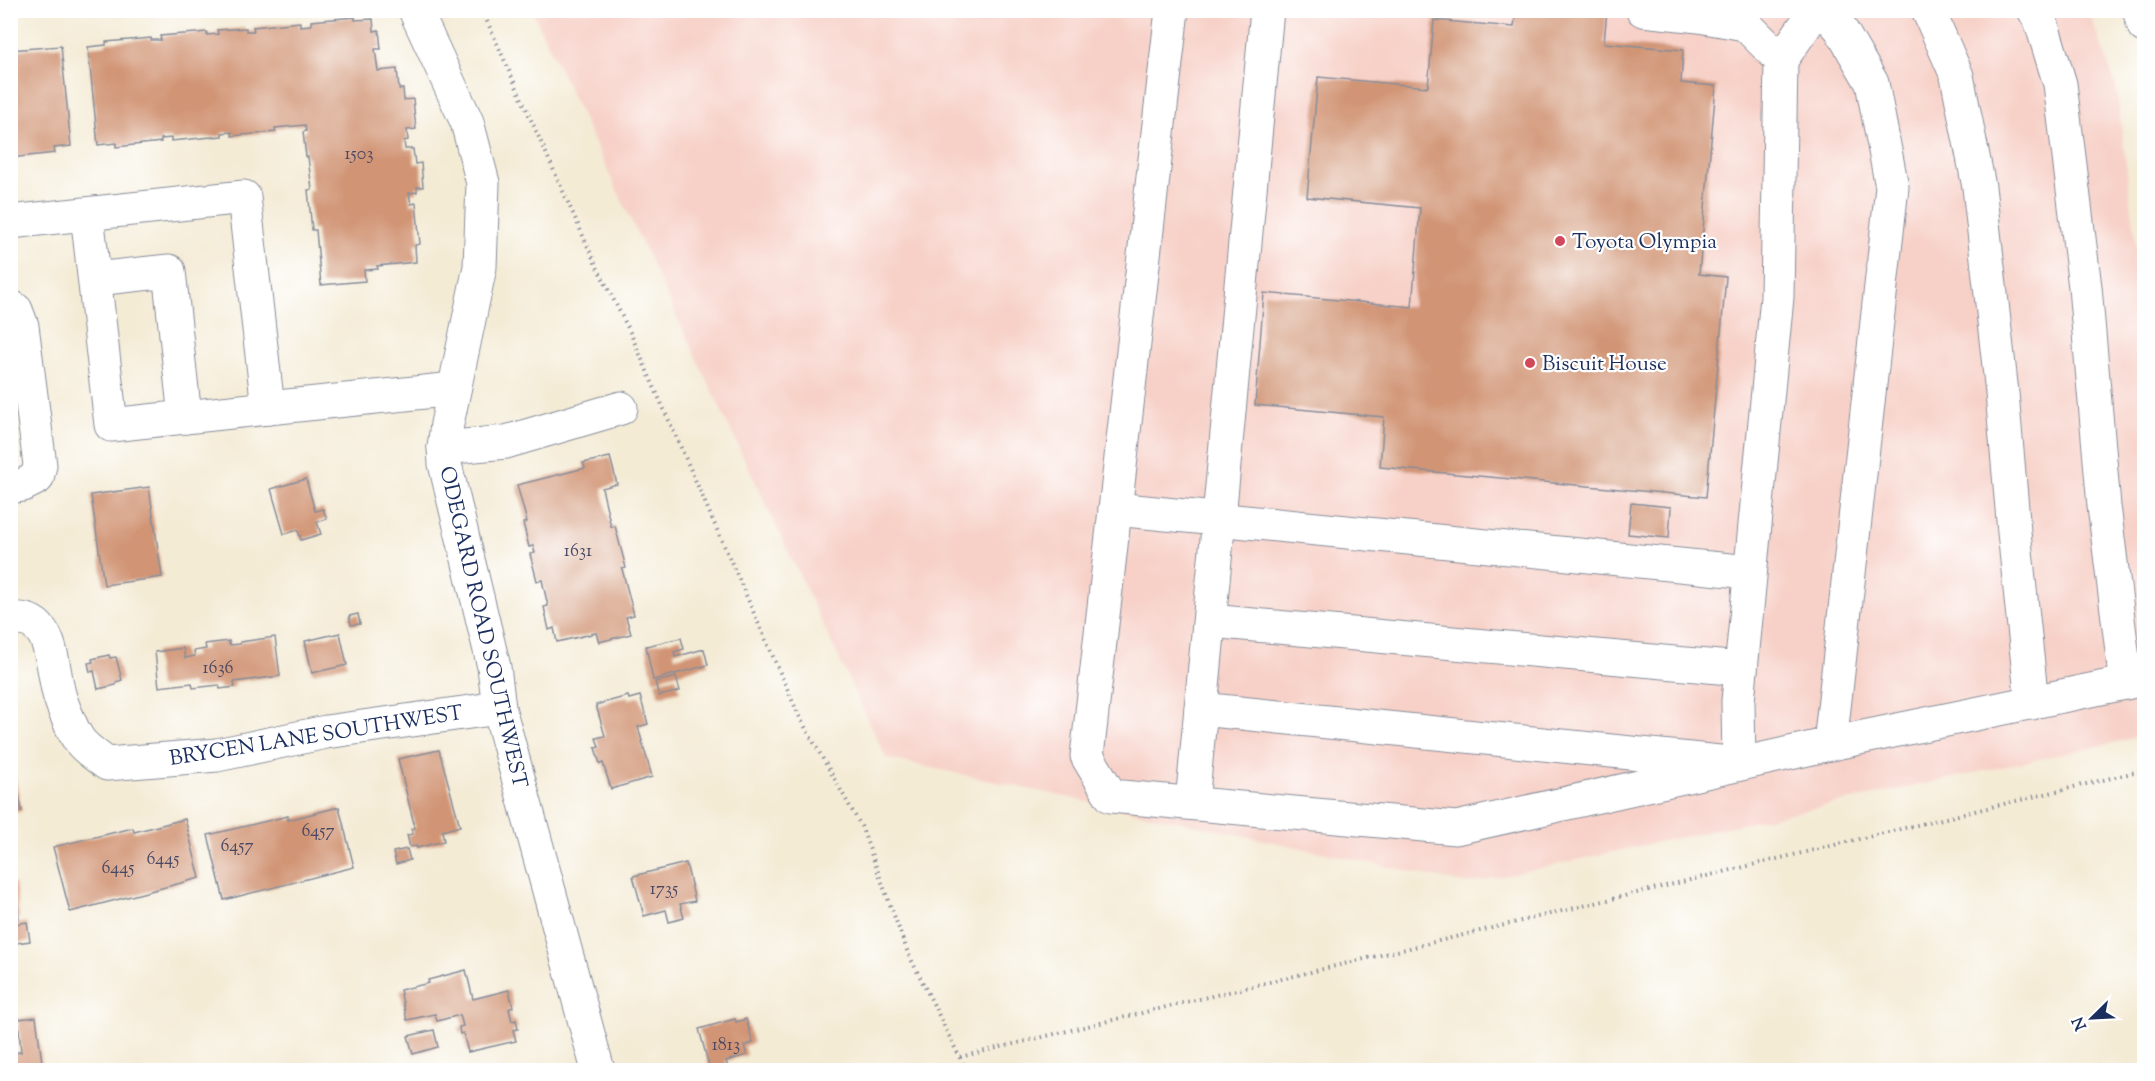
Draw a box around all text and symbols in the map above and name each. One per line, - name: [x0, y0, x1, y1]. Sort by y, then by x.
- house number: 1503: [344, 142, 374, 168]
- place label: Toyota Olympia: [1572, 228, 1717, 258]
- marker: Toyota Olympia: [1553, 234, 1567, 248]
- place label: Biscuit House: [1542, 350, 1667, 380]
- marker: Biscuit House: [1523, 356, 1537, 370]
- street label: ODEGARD ROAD SOUTHWEST: [430, 464, 534, 792]
- house number: 1631: [564, 539, 592, 565]
- house number: 1636: [202, 656, 234, 682]
- street label: BRYCEN LANE SOUTHWEST: [167, 699, 465, 775]
- house number: 6457: [302, 819, 334, 845]
- house number: 6457: [221, 834, 253, 860]
- house number: 6445: [147, 847, 179, 873]
- house number: 6445: [102, 856, 134, 882]
- house number: 1735: [650, 877, 678, 903]
- north arrow: [2062, 988, 2122, 1048]
- text: N: [2067, 1012, 2094, 1034]
- house number: 1813: [712, 1033, 740, 1059]

